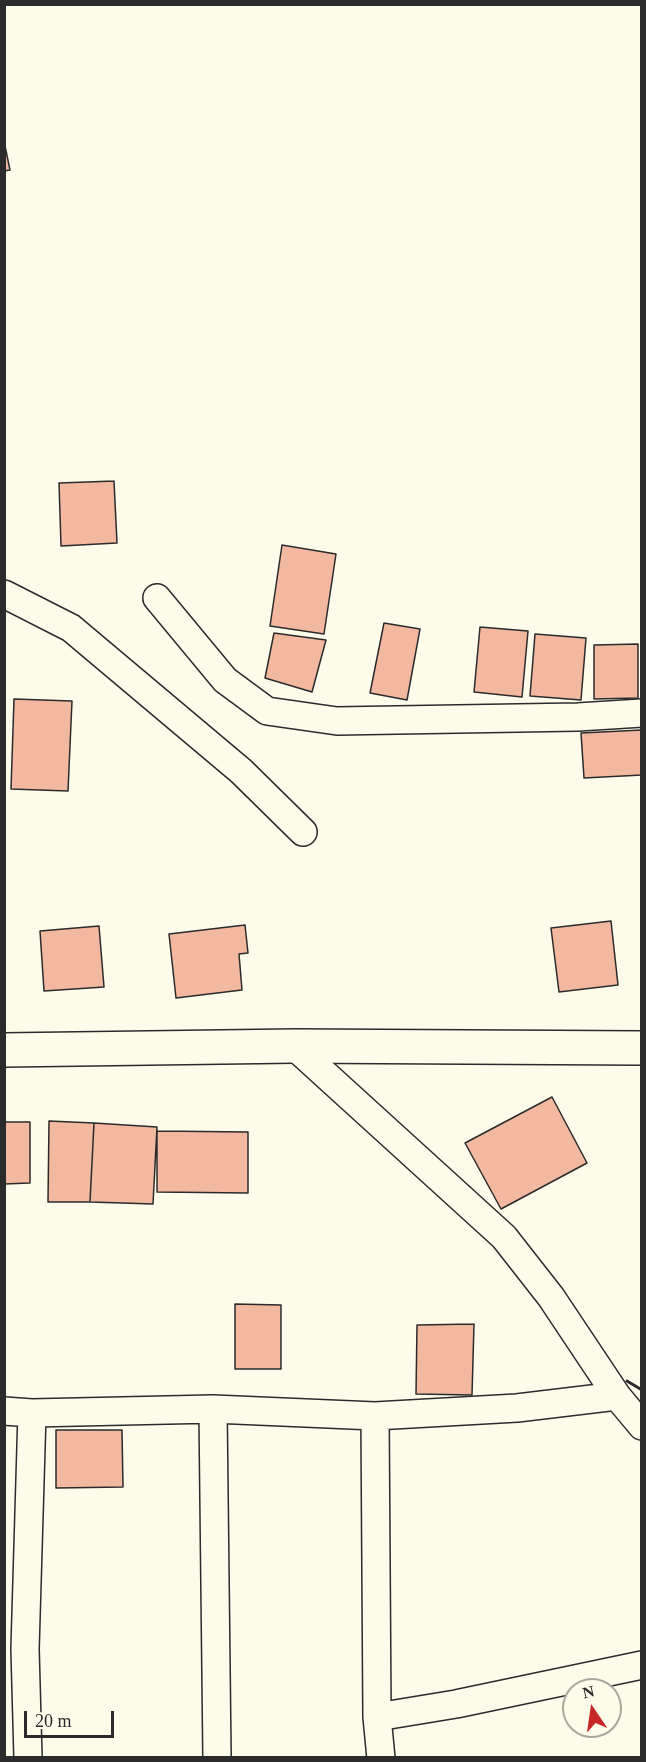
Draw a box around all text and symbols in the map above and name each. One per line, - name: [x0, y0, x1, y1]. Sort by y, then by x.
- north arrow: [562, 1678, 622, 1738]
- text: N: [581, 1682, 596, 1702]
- scale bar: [27, 1699, 117, 1737]
- text: 20 m: [35, 1711, 72, 1731]

